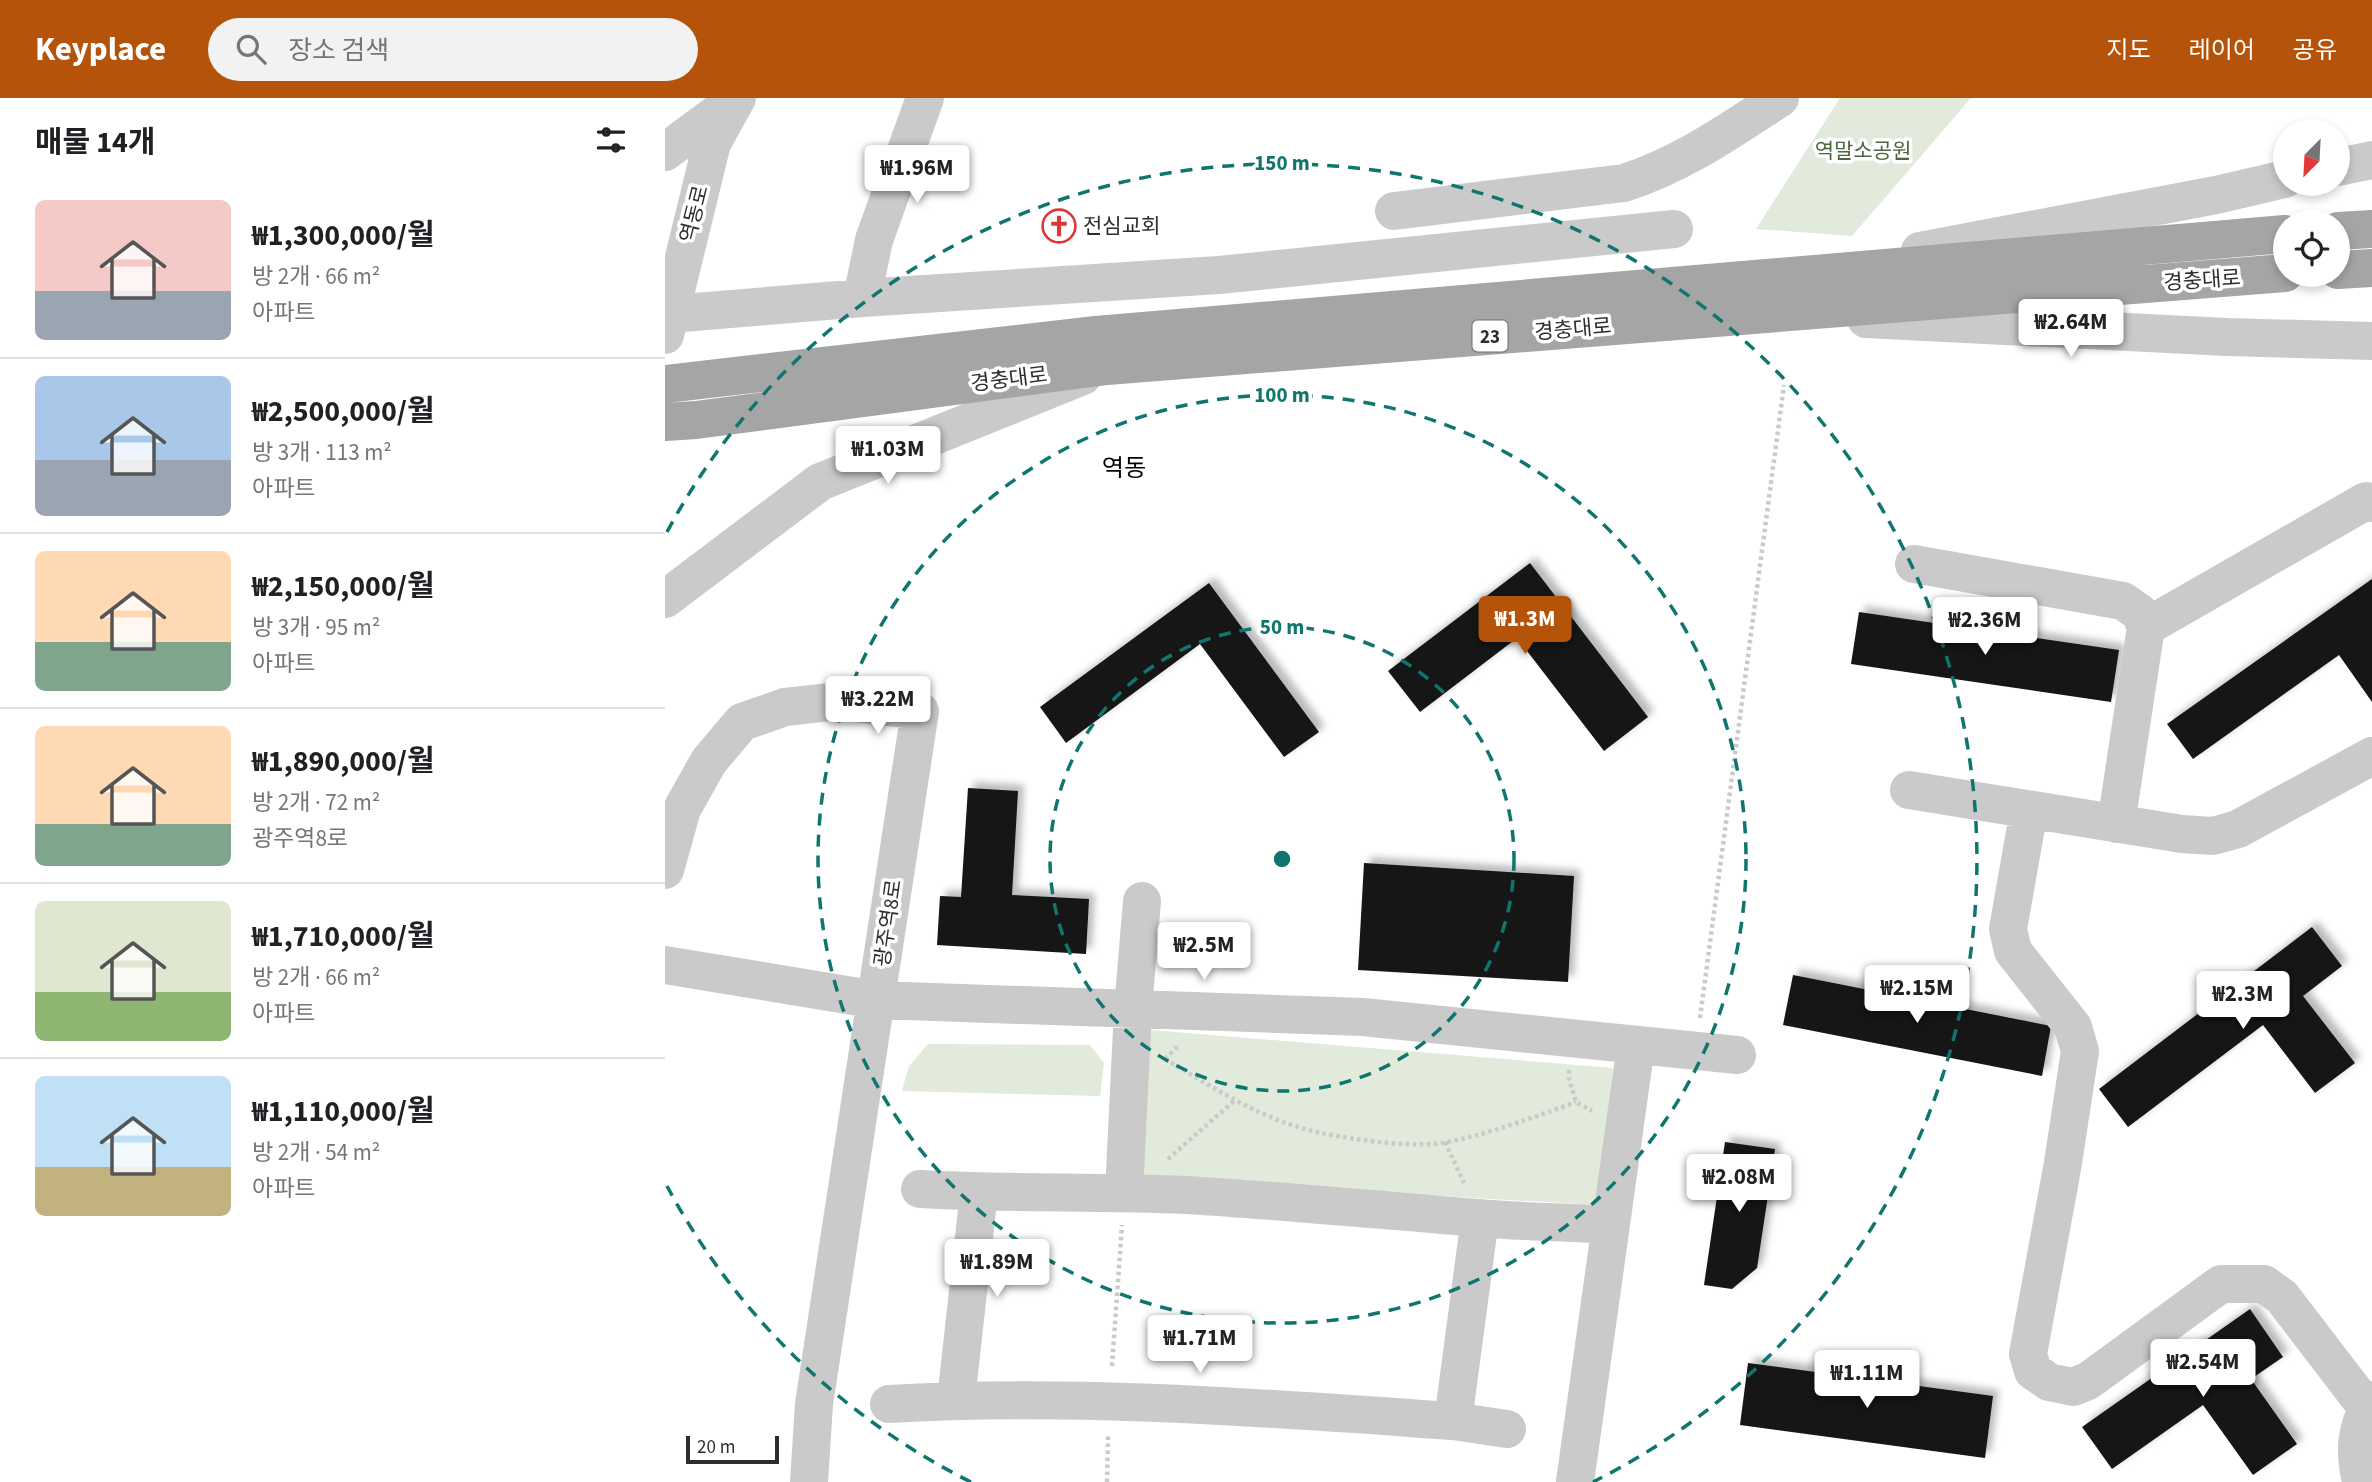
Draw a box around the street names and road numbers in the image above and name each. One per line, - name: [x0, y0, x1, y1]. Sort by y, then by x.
- street label: 역동로: [672, 182, 716, 246]
- street label: 경충대로: [2162, 262, 2242, 298]
- street label: 경충대로: [1533, 311, 1613, 347]
- road number: 23: [1473, 320, 1507, 352]
- street label: 경충대로: [969, 359, 1049, 399]
- street label: 광주역8로: [867, 877, 909, 969]

